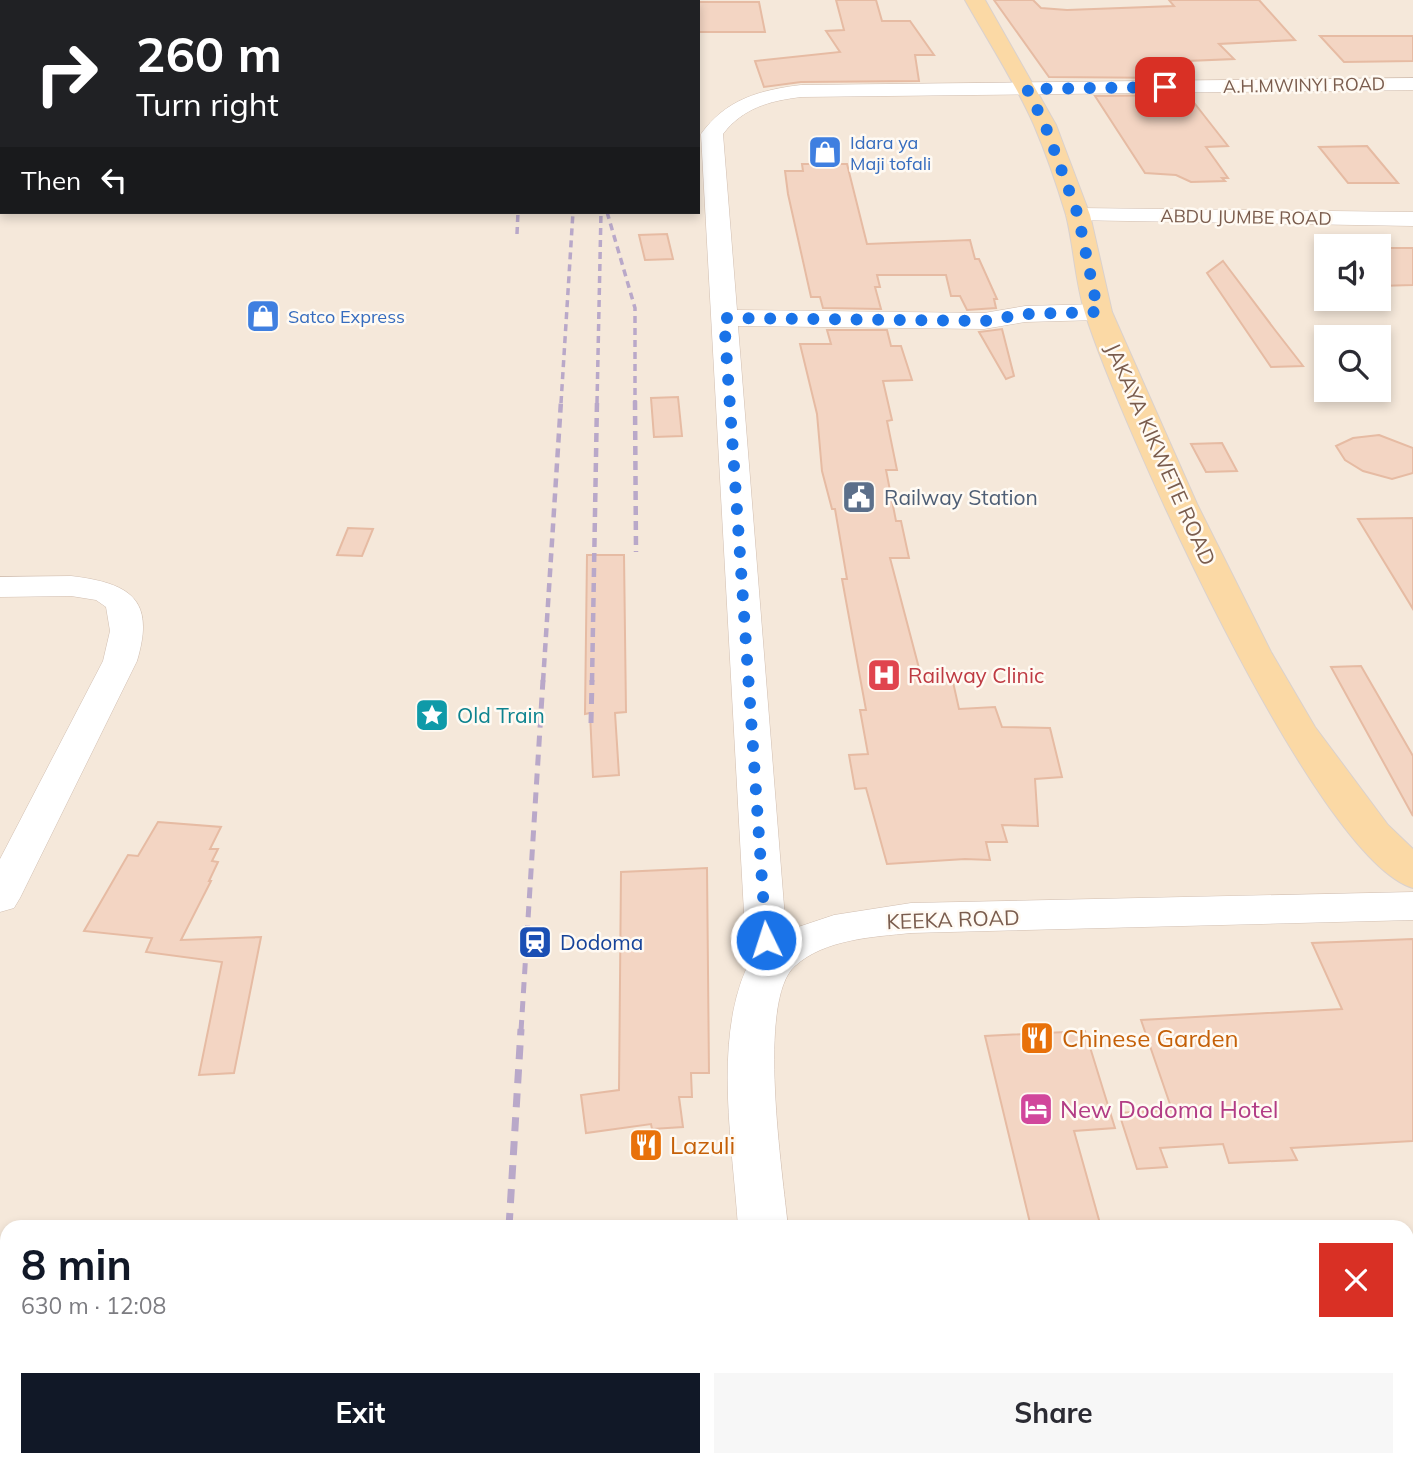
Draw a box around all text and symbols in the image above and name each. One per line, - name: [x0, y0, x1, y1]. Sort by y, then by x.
- text: 260 m: [136, 23, 282, 84]
- icon: right: [21, 28, 112, 119]
- pin: [1135, 57, 1195, 117]
- icon: arrive: [1146, 68, 1184, 106]
- street label: A.H.MWINYI ROAD: [1223, 72, 1385, 98]
- text: Turn right: [136, 84, 279, 124]
- place label: Idara ya Maji tofali: [850, 131, 931, 175]
- shop icon: Idara ya Maji tofali: [806, 133, 844, 171]
- icon: left: [95, 161, 133, 199]
- text: Then: [21, 164, 81, 197]
- street label: ABDU JUMBE ROAD: [1160, 204, 1332, 230]
- map controls: [1314, 234, 1391, 402]
- button: sound: [1314, 234, 1391, 311]
- shop icon: Satco Express: [244, 297, 282, 335]
- place label: Satco Express: [288, 305, 405, 328]
- button: search: [1314, 325, 1391, 402]
- street label: JAKAYA KIKWETE ROAD: [1100, 339, 1222, 569]
- public building icon: Railway Station: [840, 478, 878, 516]
- place label: Railway Station: [884, 484, 1038, 510]
- hospital icon: Railway Clinic: [865, 656, 903, 694]
- place label: Railway Clinic: [908, 662, 1044, 688]
- place icon: Old Train: [413, 696, 451, 734]
- place label: Old Train: [457, 702, 545, 728]
- position arrow: [729, 903, 803, 977]
- street label: KEEKA ROAD: [886, 904, 1020, 934]
- station icon: Dodoma: [516, 923, 554, 961]
- place label: Dodoma: [560, 929, 643, 955]
- restaurant icon: Chinese Garden: [1018, 1019, 1056, 1057]
- place label: Chinese Garden: [1062, 1023, 1239, 1053]
- hotel icon: New Dodoma Hotel: [1017, 1090, 1055, 1128]
- place label: New Dodoma Hotel: [1060, 1094, 1278, 1124]
- restaurant icon: Lazuli: [627, 1126, 665, 1164]
- place label: Lazuli: [670, 1130, 735, 1160]
- text: 8 min: [21, 1238, 132, 1291]
- button: close: [1319, 1243, 1393, 1317]
- text: 630 m · 12:08: [21, 1291, 166, 1320]
- button: Exit: [21, 1373, 700, 1453]
- button: Share: [714, 1373, 1393, 1453]

